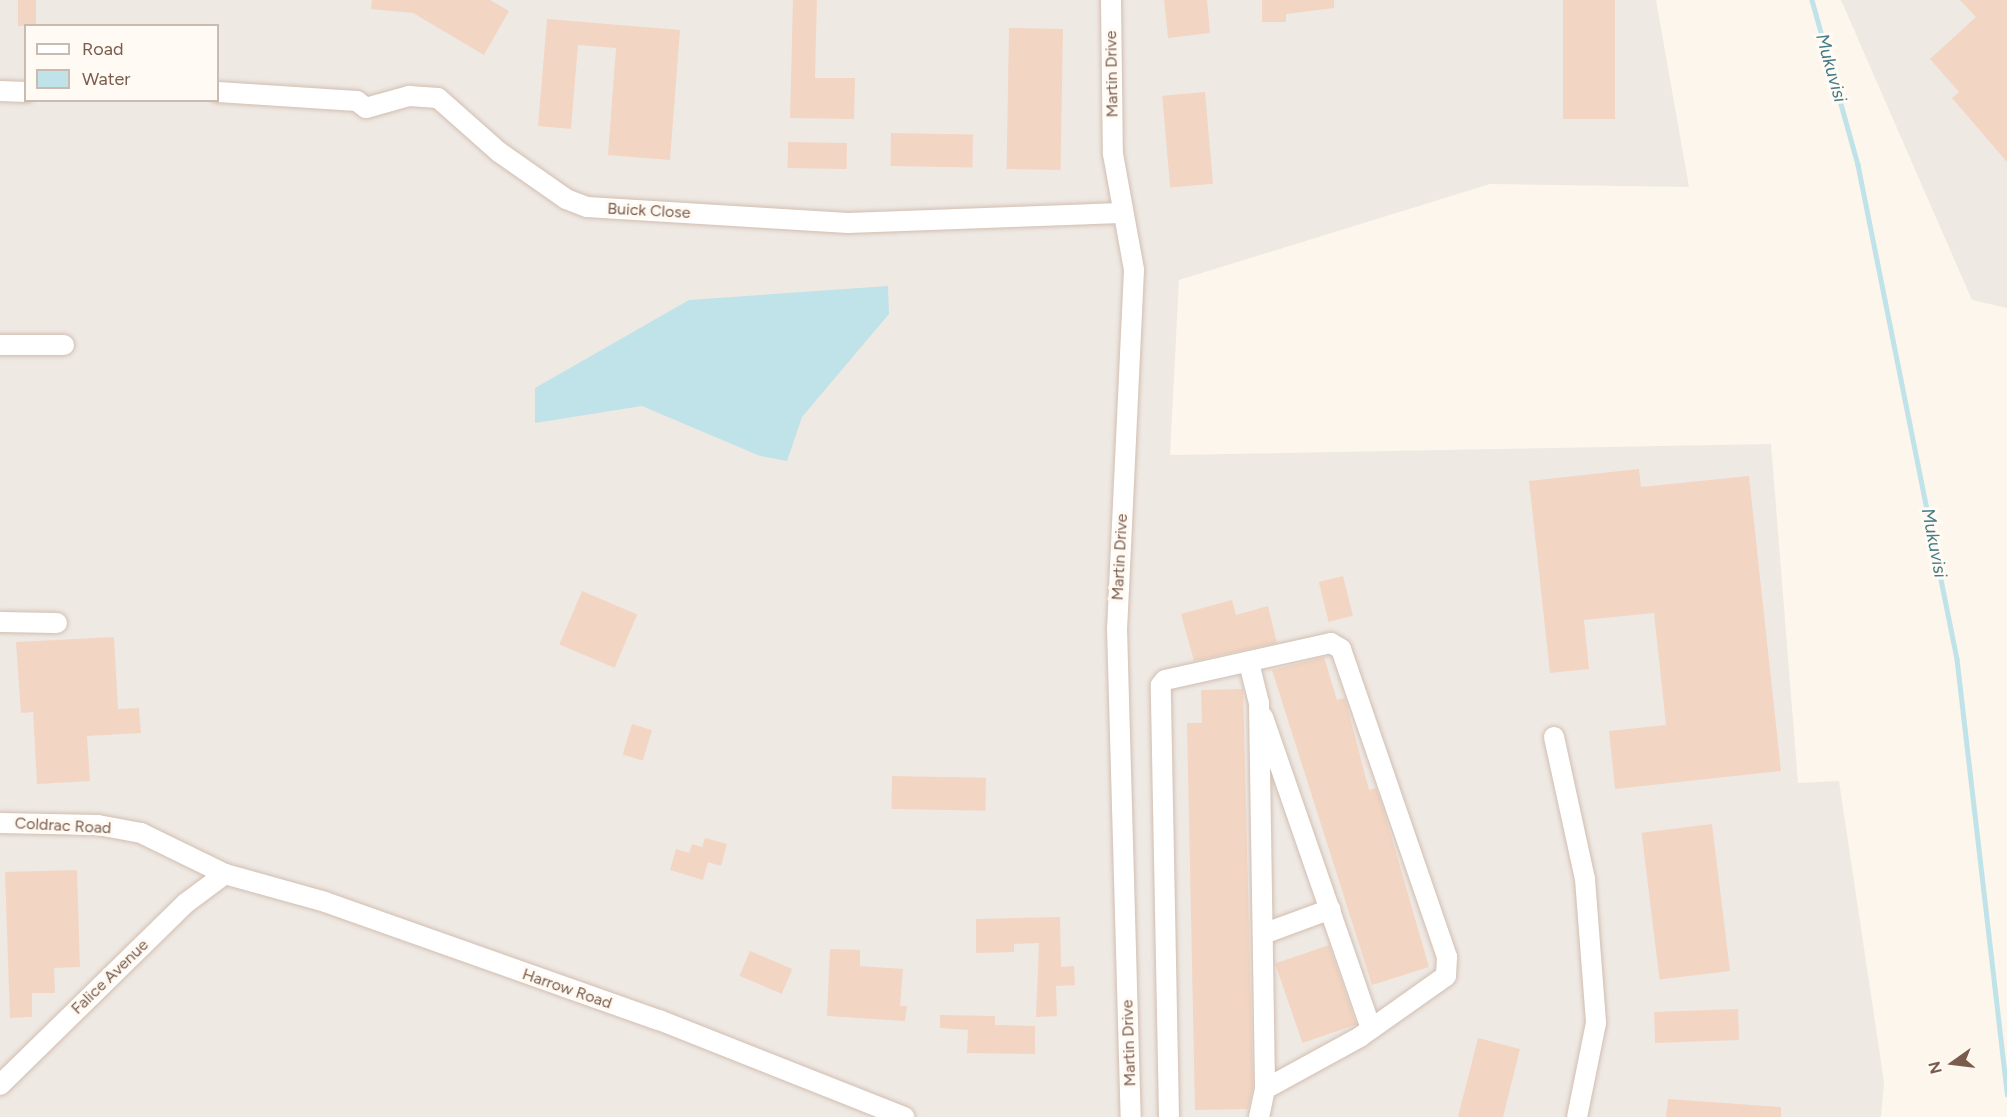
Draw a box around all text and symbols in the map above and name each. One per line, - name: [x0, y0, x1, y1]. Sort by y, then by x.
- legend: [24, 24, 219, 102]
- street label: Martin Drive: [1102, 30, 1122, 118]
- water label: Mukuvisi: [1811, 31, 1851, 105]
- text: Road: [82, 38, 123, 60]
- text: Water: [82, 68, 130, 90]
- street label: Buick Close: [607, 199, 691, 223]
- water label: Mukuvisi: [1917, 506, 1951, 580]
- street label: Martin Drive: [1108, 513, 1132, 601]
- street label: Coldrac Road: [14, 814, 112, 838]
- street label: Falice Avenue: [68, 936, 152, 1018]
- street label: Harrow Road: [520, 965, 614, 1013]
- street label: Martin Drive: [1118, 999, 1140, 1087]
- north arrow: [1923, 1033, 1983, 1093]
- text: N: [1924, 1059, 1946, 1076]

